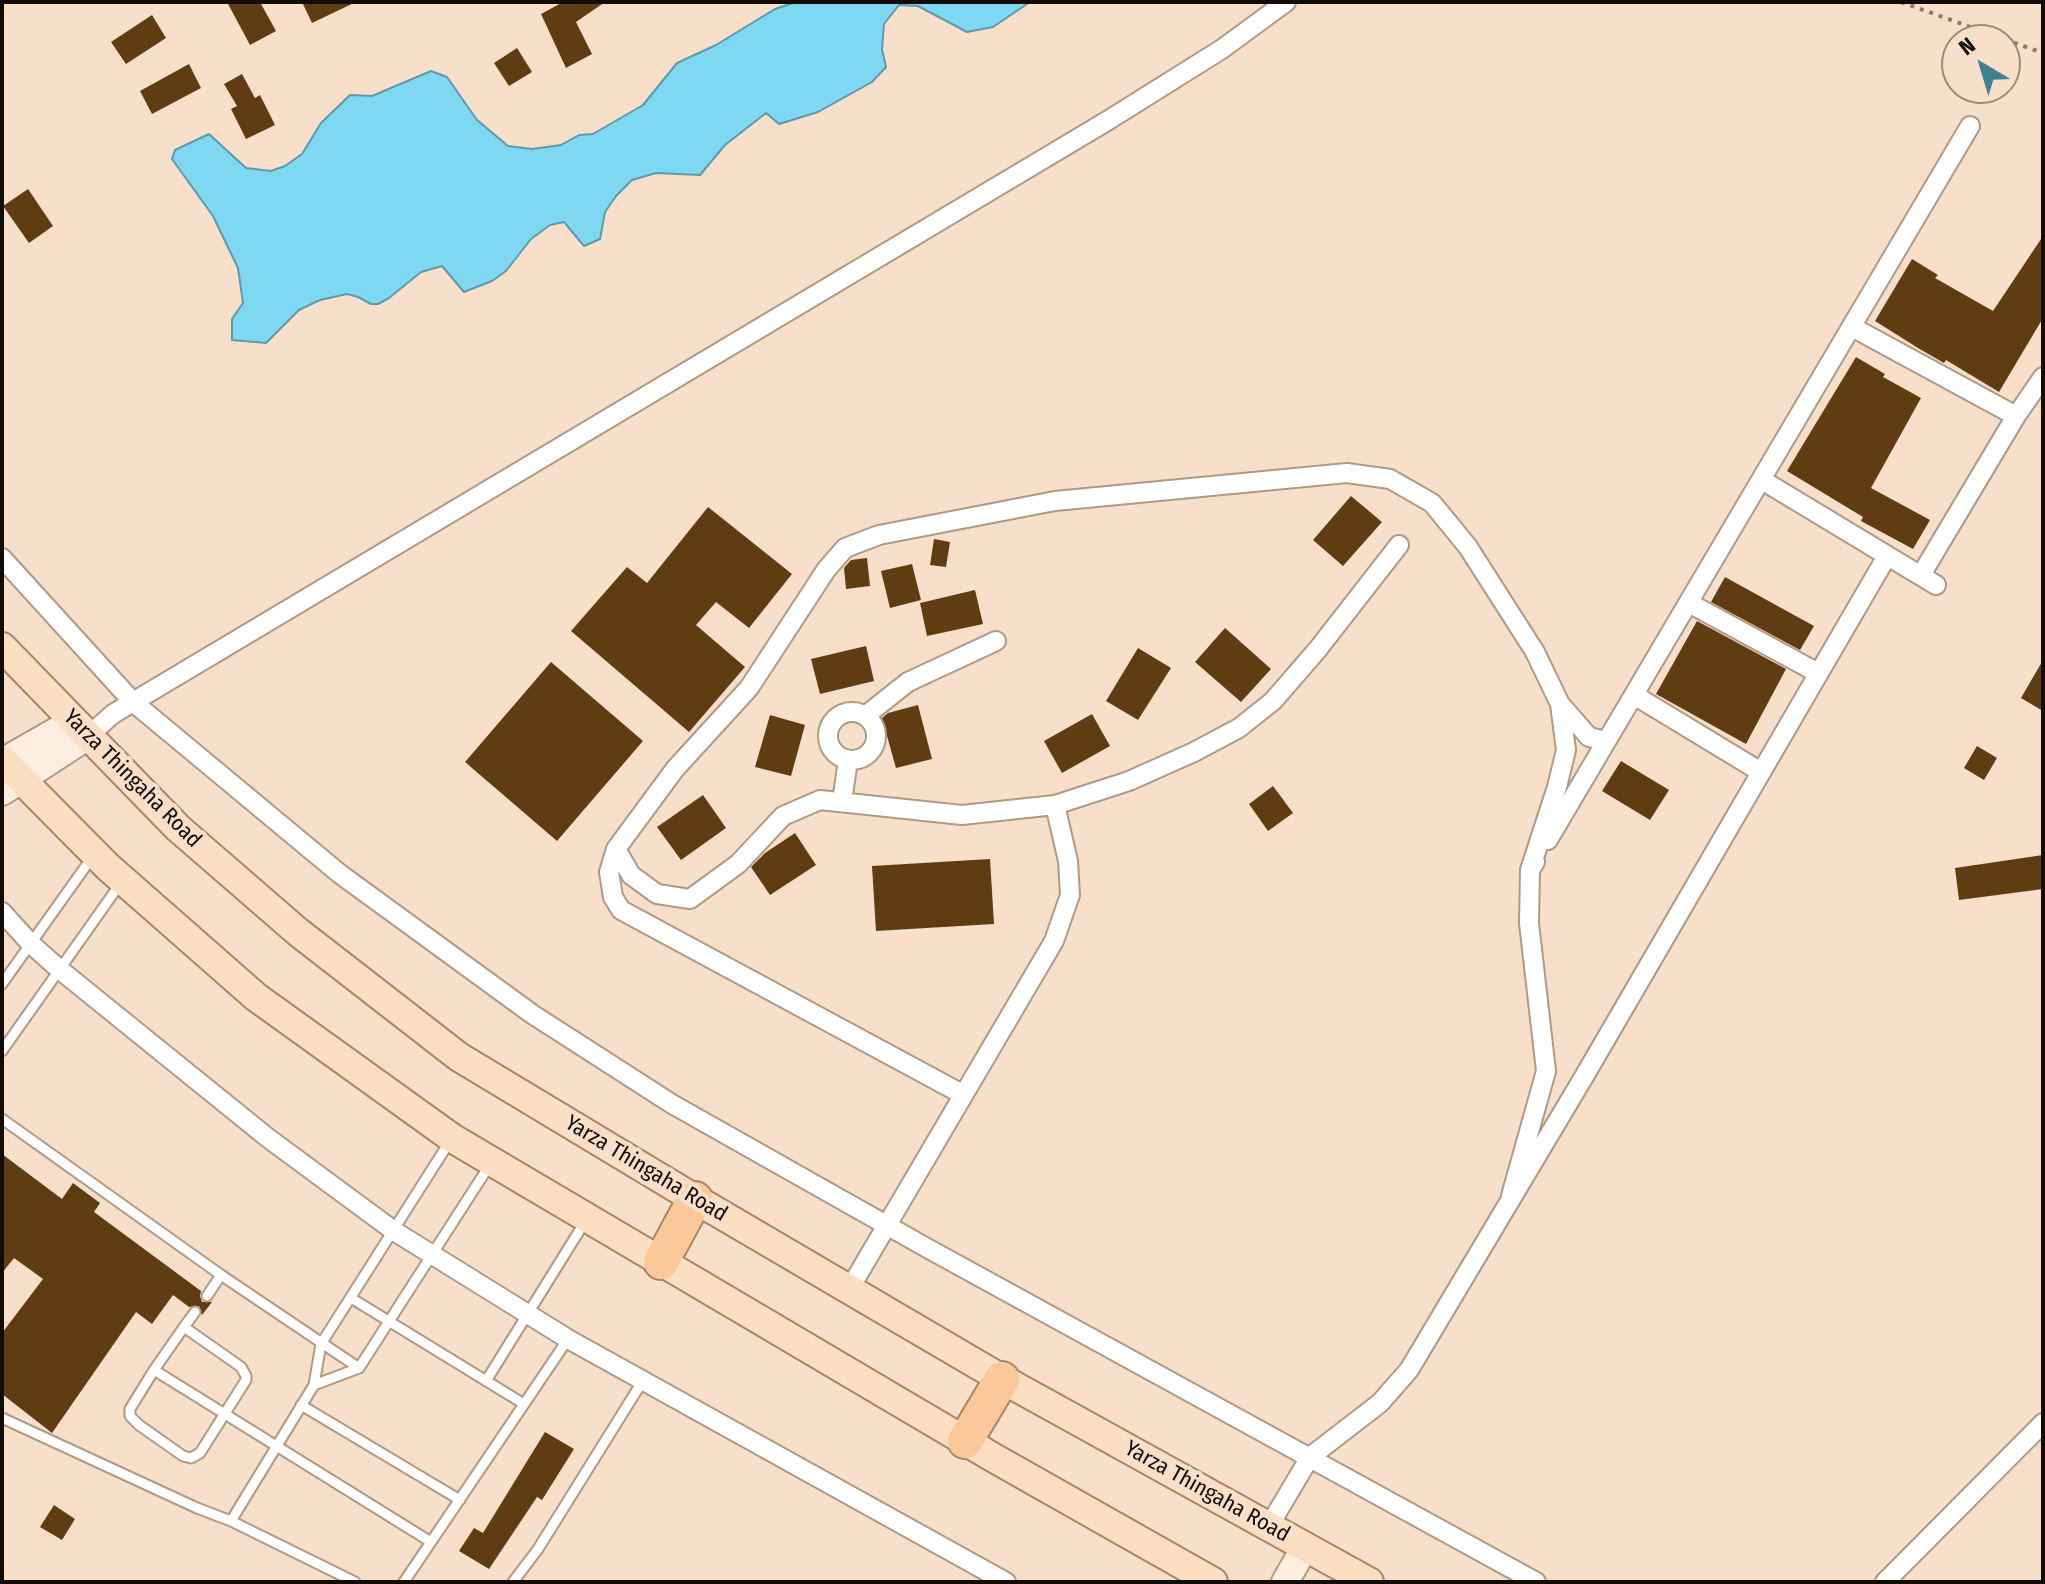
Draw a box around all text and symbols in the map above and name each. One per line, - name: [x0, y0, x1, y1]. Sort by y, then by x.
- north arrow: [1941, 24, 2021, 104]
- text: N: [1954, 32, 1981, 61]
- street label: Yarza Thingaha Road: [57, 704, 207, 854]
- street label: Yarza Thingaha Road: [560, 1110, 732, 1228]
- street label: Yarza Thingaha Road: [1120, 1436, 1294, 1548]

